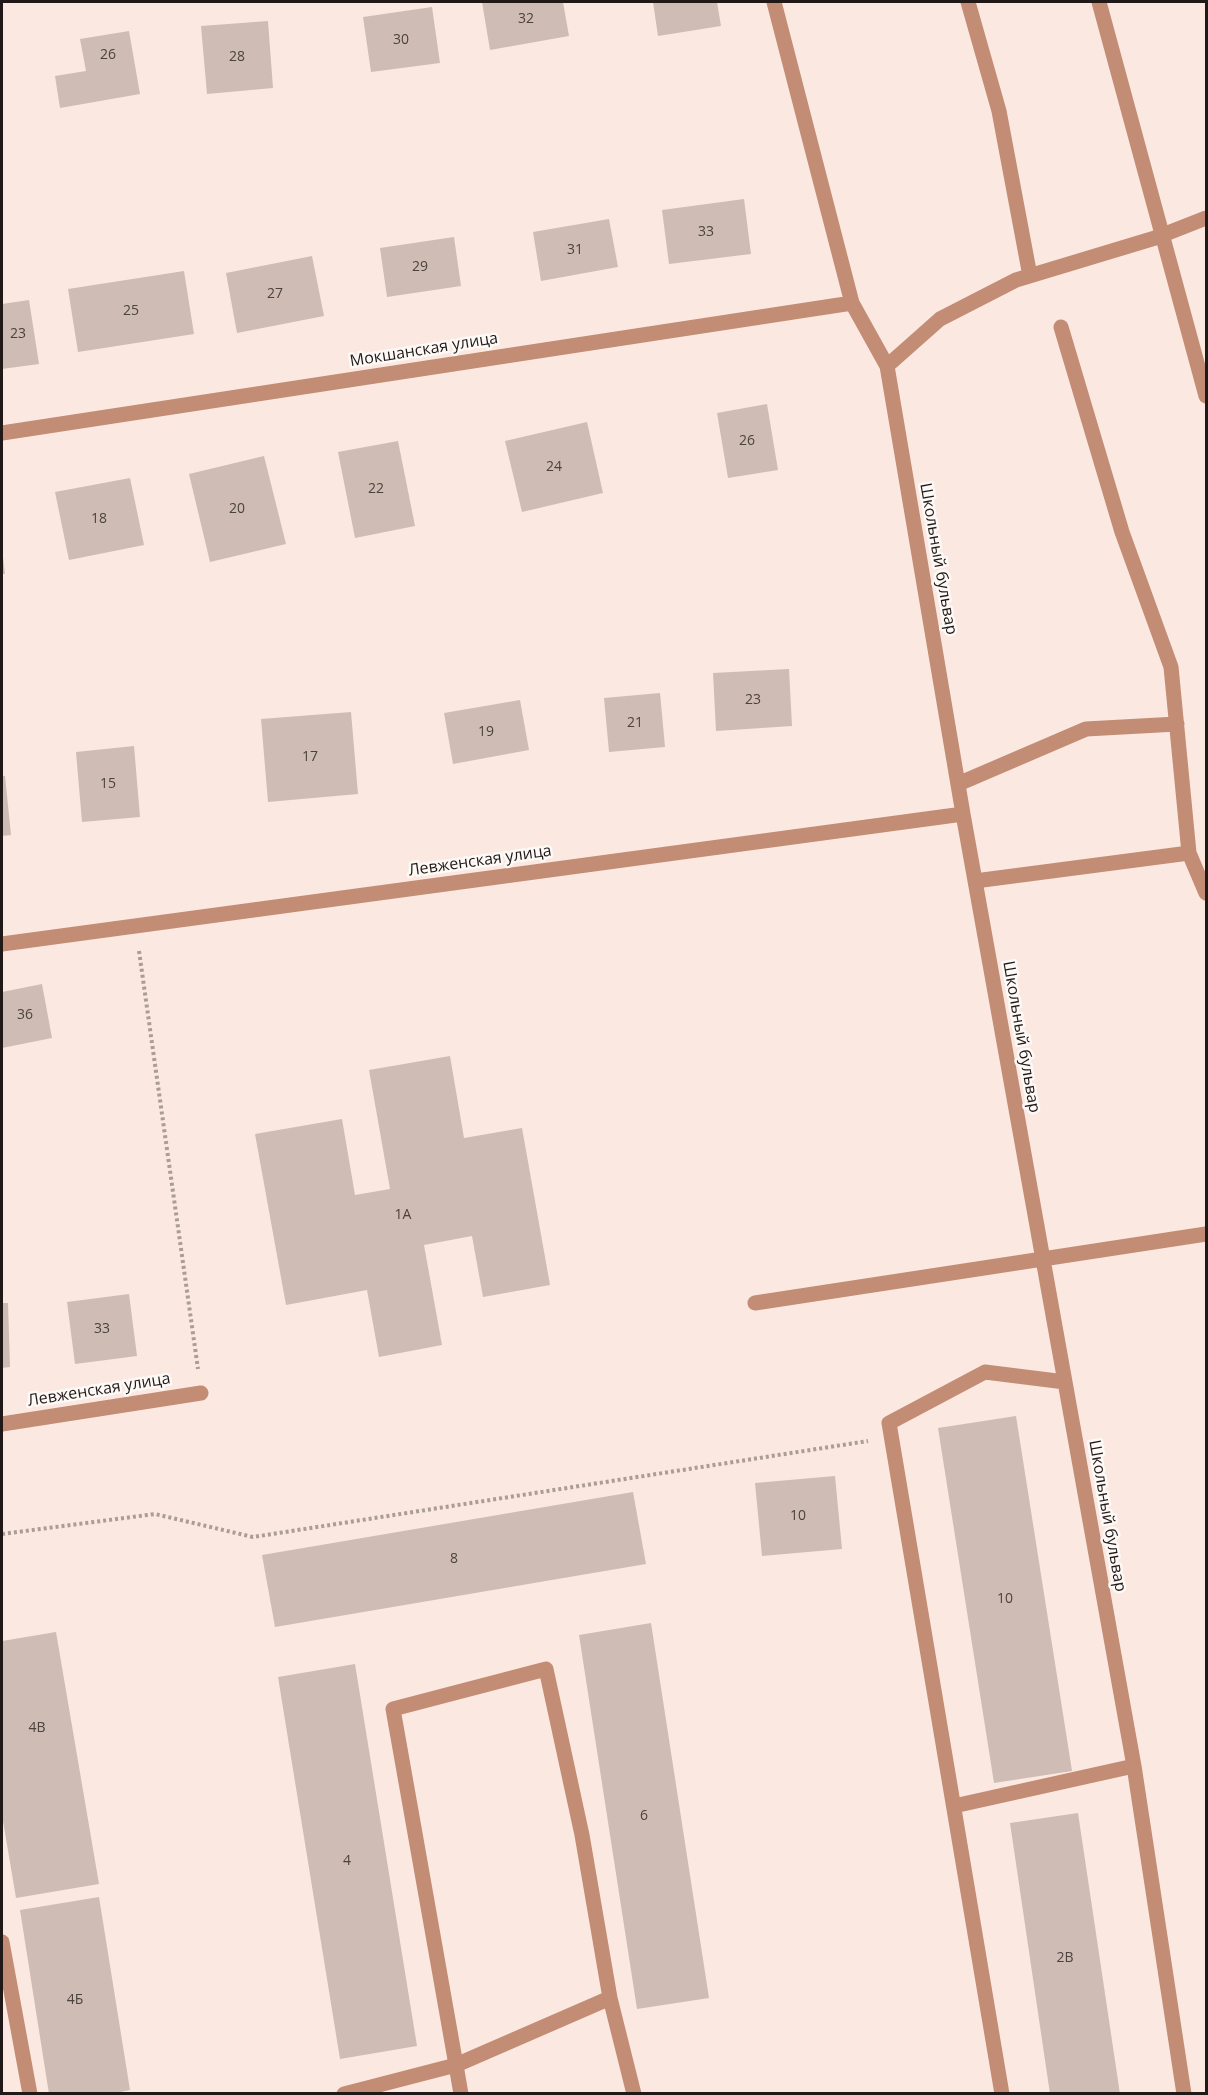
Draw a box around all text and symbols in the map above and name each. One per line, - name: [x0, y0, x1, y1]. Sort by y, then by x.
- house number: 32: [518, 11, 534, 27]
- house number: 30: [393, 32, 409, 48]
- house number: 26: [100, 47, 116, 63]
- house number: 28: [229, 49, 245, 65]
- house number: 33: [698, 224, 714, 240]
- house number: 31: [567, 242, 583, 258]
- house number: 29: [412, 259, 428, 275]
- house number: 27: [267, 286, 283, 302]
- house number: 25: [123, 303, 139, 319]
- house number: 23: [10, 326, 26, 342]
- street label: Мокшанская улица: [349, 329, 499, 371]
- house number: 26: [739, 433, 755, 449]
- house number: 24: [546, 459, 562, 475]
- house number: 22: [368, 481, 384, 497]
- street label: Школьный бульвар: [915, 482, 961, 636]
- house number: 20: [229, 501, 245, 517]
- house number: 18: [91, 511, 107, 527]
- house number: 23: [745, 692, 761, 708]
- house number: 21: [627, 715, 643, 731]
- house number: 19: [478, 724, 494, 740]
- house number: 17: [302, 749, 318, 765]
- house number: 15: [100, 776, 116, 792]
- street label: Левженская улица: [407, 841, 553, 881]
- street label: Школьный бульвар: [998, 960, 1044, 1114]
- house number: 36: [17, 1007, 33, 1023]
- house number: 1А: [395, 1207, 411, 1223]
- house number: 33: [94, 1321, 110, 1337]
- street label: Левженская улица: [26, 1369, 172, 1411]
- street label: Школьный бульвар: [1084, 1439, 1130, 1593]
- house number: 10: [790, 1508, 806, 1524]
- house number: 8: [450, 1551, 458, 1567]
- house number: 10: [997, 1591, 1013, 1607]
- house number: 4В: [28, 1720, 46, 1736]
- house number: 6: [640, 1808, 648, 1824]
- house number: 4: [343, 1853, 351, 1869]
- house number: 2В: [1056, 1950, 1074, 1966]
- house number: 4Б: [67, 1992, 83, 2008]

